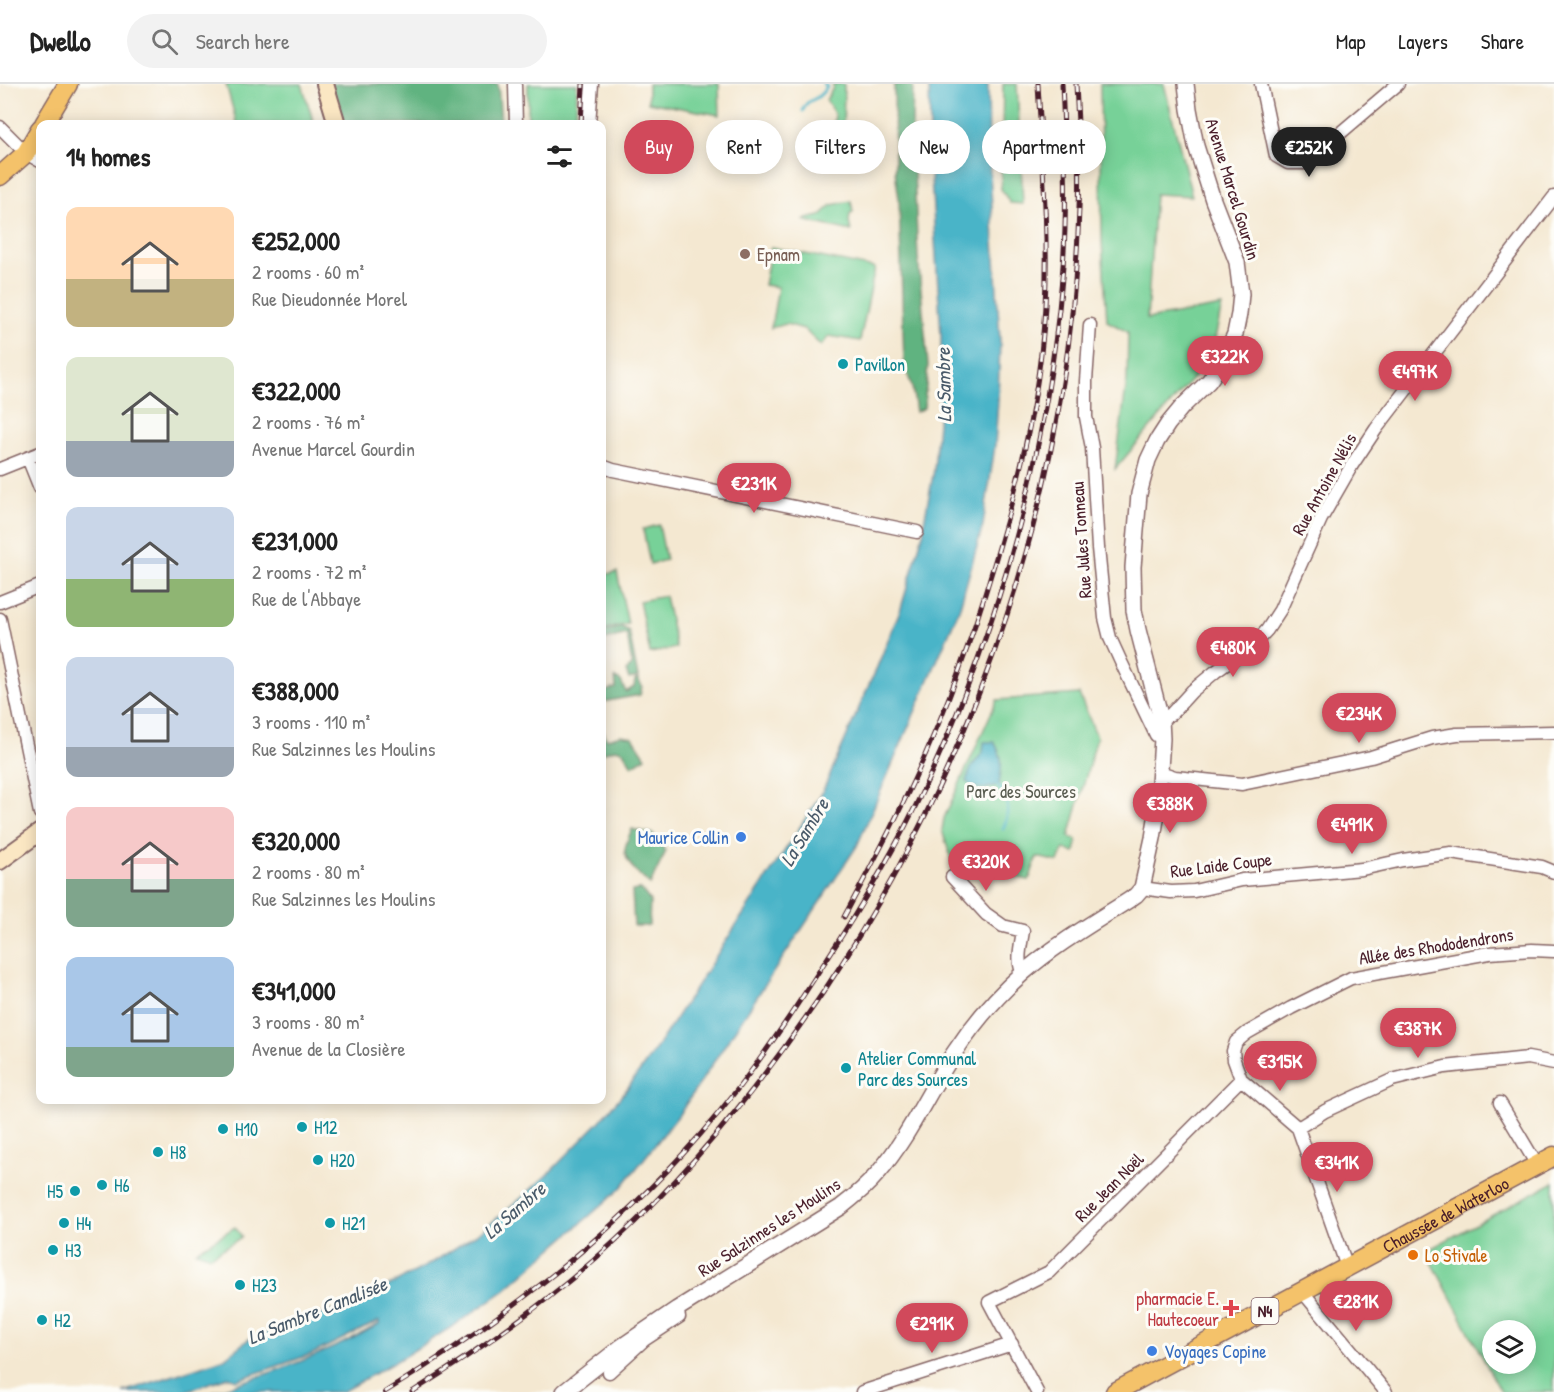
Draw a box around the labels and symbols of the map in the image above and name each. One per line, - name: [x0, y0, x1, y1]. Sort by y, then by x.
- street label: Avenue Marcel Gourdin: [1200, 115, 1266, 263]
- pin: €252K: [1267, 127, 1351, 178]
- place label: Epnam: [757, 242, 800, 267]
- marker: Epnam: [738, 247, 752, 261]
- pin: €322K: [1183, 336, 1267, 387]
- water label: La Sambre: [929, 347, 957, 422]
- pin: €497K: [1373, 351, 1457, 402]
- place label: Pavillon: [855, 352, 905, 377]
- marker: Pavillon: [836, 357, 850, 371]
- street label: Rue Antoine Nélis: [1286, 428, 1362, 539]
- pin: €231K: [712, 463, 796, 514]
- street label: Rue Jules Tonneau: [1064, 481, 1098, 599]
- pin: €480K: [1191, 627, 1275, 678]
- pin: €234K: [1317, 693, 1401, 744]
- park label: Parc des Sources: [966, 779, 1076, 804]
- pin: €388K: [1128, 783, 1212, 834]
- water label: La Sambre: [773, 792, 835, 871]
- pin: €491K: [1310, 804, 1394, 855]
- place label: Maurice Collin: [638, 825, 729, 850]
- marker: Maurice Collin: [734, 830, 748, 844]
- pin: €320K: [944, 841, 1028, 892]
- street label: Rue Laide Coupe: [1169, 846, 1273, 884]
- street label: Allée des Rhododendrons: [1357, 921, 1515, 971]
- pin: €387K: [1376, 1008, 1460, 1059]
- pin: €315K: [1238, 1041, 1322, 1092]
- place label: Atelier Communal Parc des Sources: [858, 1046, 976, 1092]
- marker: Atelier Communal Parc des Sources: [839, 1061, 853, 1075]
- place label: H12: [314, 1115, 338, 1140]
- place label: H10: [235, 1117, 258, 1142]
- marker: H12: [295, 1120, 309, 1134]
- marker: H10: [216, 1122, 230, 1136]
- place label: H8: [170, 1140, 186, 1165]
- pin: €341K: [1295, 1142, 1379, 1193]
- marker: H8: [151, 1145, 165, 1159]
- street label: Rue Jean Noël: [1069, 1147, 1149, 1227]
- place label: H20: [330, 1148, 355, 1173]
- marker: H20: [311, 1153, 325, 1167]
- street label: Chaussée de Waterloo: [1378, 1170, 1513, 1259]
- street label: Rue Salzinnes les Moulins: [693, 1172, 845, 1282]
- place label: H6: [114, 1173, 130, 1198]
- water label: La Sambre: [477, 1175, 552, 1245]
- marker: H6: [95, 1178, 109, 1192]
- place label: H5: [47, 1179, 63, 1204]
- marker: H5: [68, 1184, 82, 1198]
- place label: H4: [76, 1211, 91, 1236]
- place label: H21: [342, 1211, 365, 1236]
- marker: H4: [57, 1216, 71, 1230]
- marker: H21: [323, 1216, 337, 1230]
- place label: H3: [65, 1238, 82, 1263]
- marker: H3: [46, 1243, 60, 1257]
- place label: Lo Stivale: [1425, 1243, 1488, 1268]
- marker: Lo Stivale: [1406, 1248, 1420, 1262]
- water label: La Sambre Canalisée: [243, 1269, 392, 1350]
- place label: H23: [252, 1273, 277, 1298]
- marker: H23: [233, 1278, 247, 1292]
- pin: €281K: [1314, 1281, 1398, 1332]
- place label: pharmacie E. Hautecoeur: [1136, 1286, 1219, 1332]
- road number: N4: [1252, 1298, 1278, 1324]
- marker: pharmacie E. Hautecoeur: [1224, 1301, 1238, 1315]
- pin: €291K: [890, 1303, 974, 1354]
- place label: H2: [54, 1308, 71, 1333]
- marker: H2: [35, 1313, 49, 1327]
- place label: Voyages Copine: [1164, 1339, 1266, 1364]
- marker: Voyages Copine: [1145, 1344, 1159, 1358]

